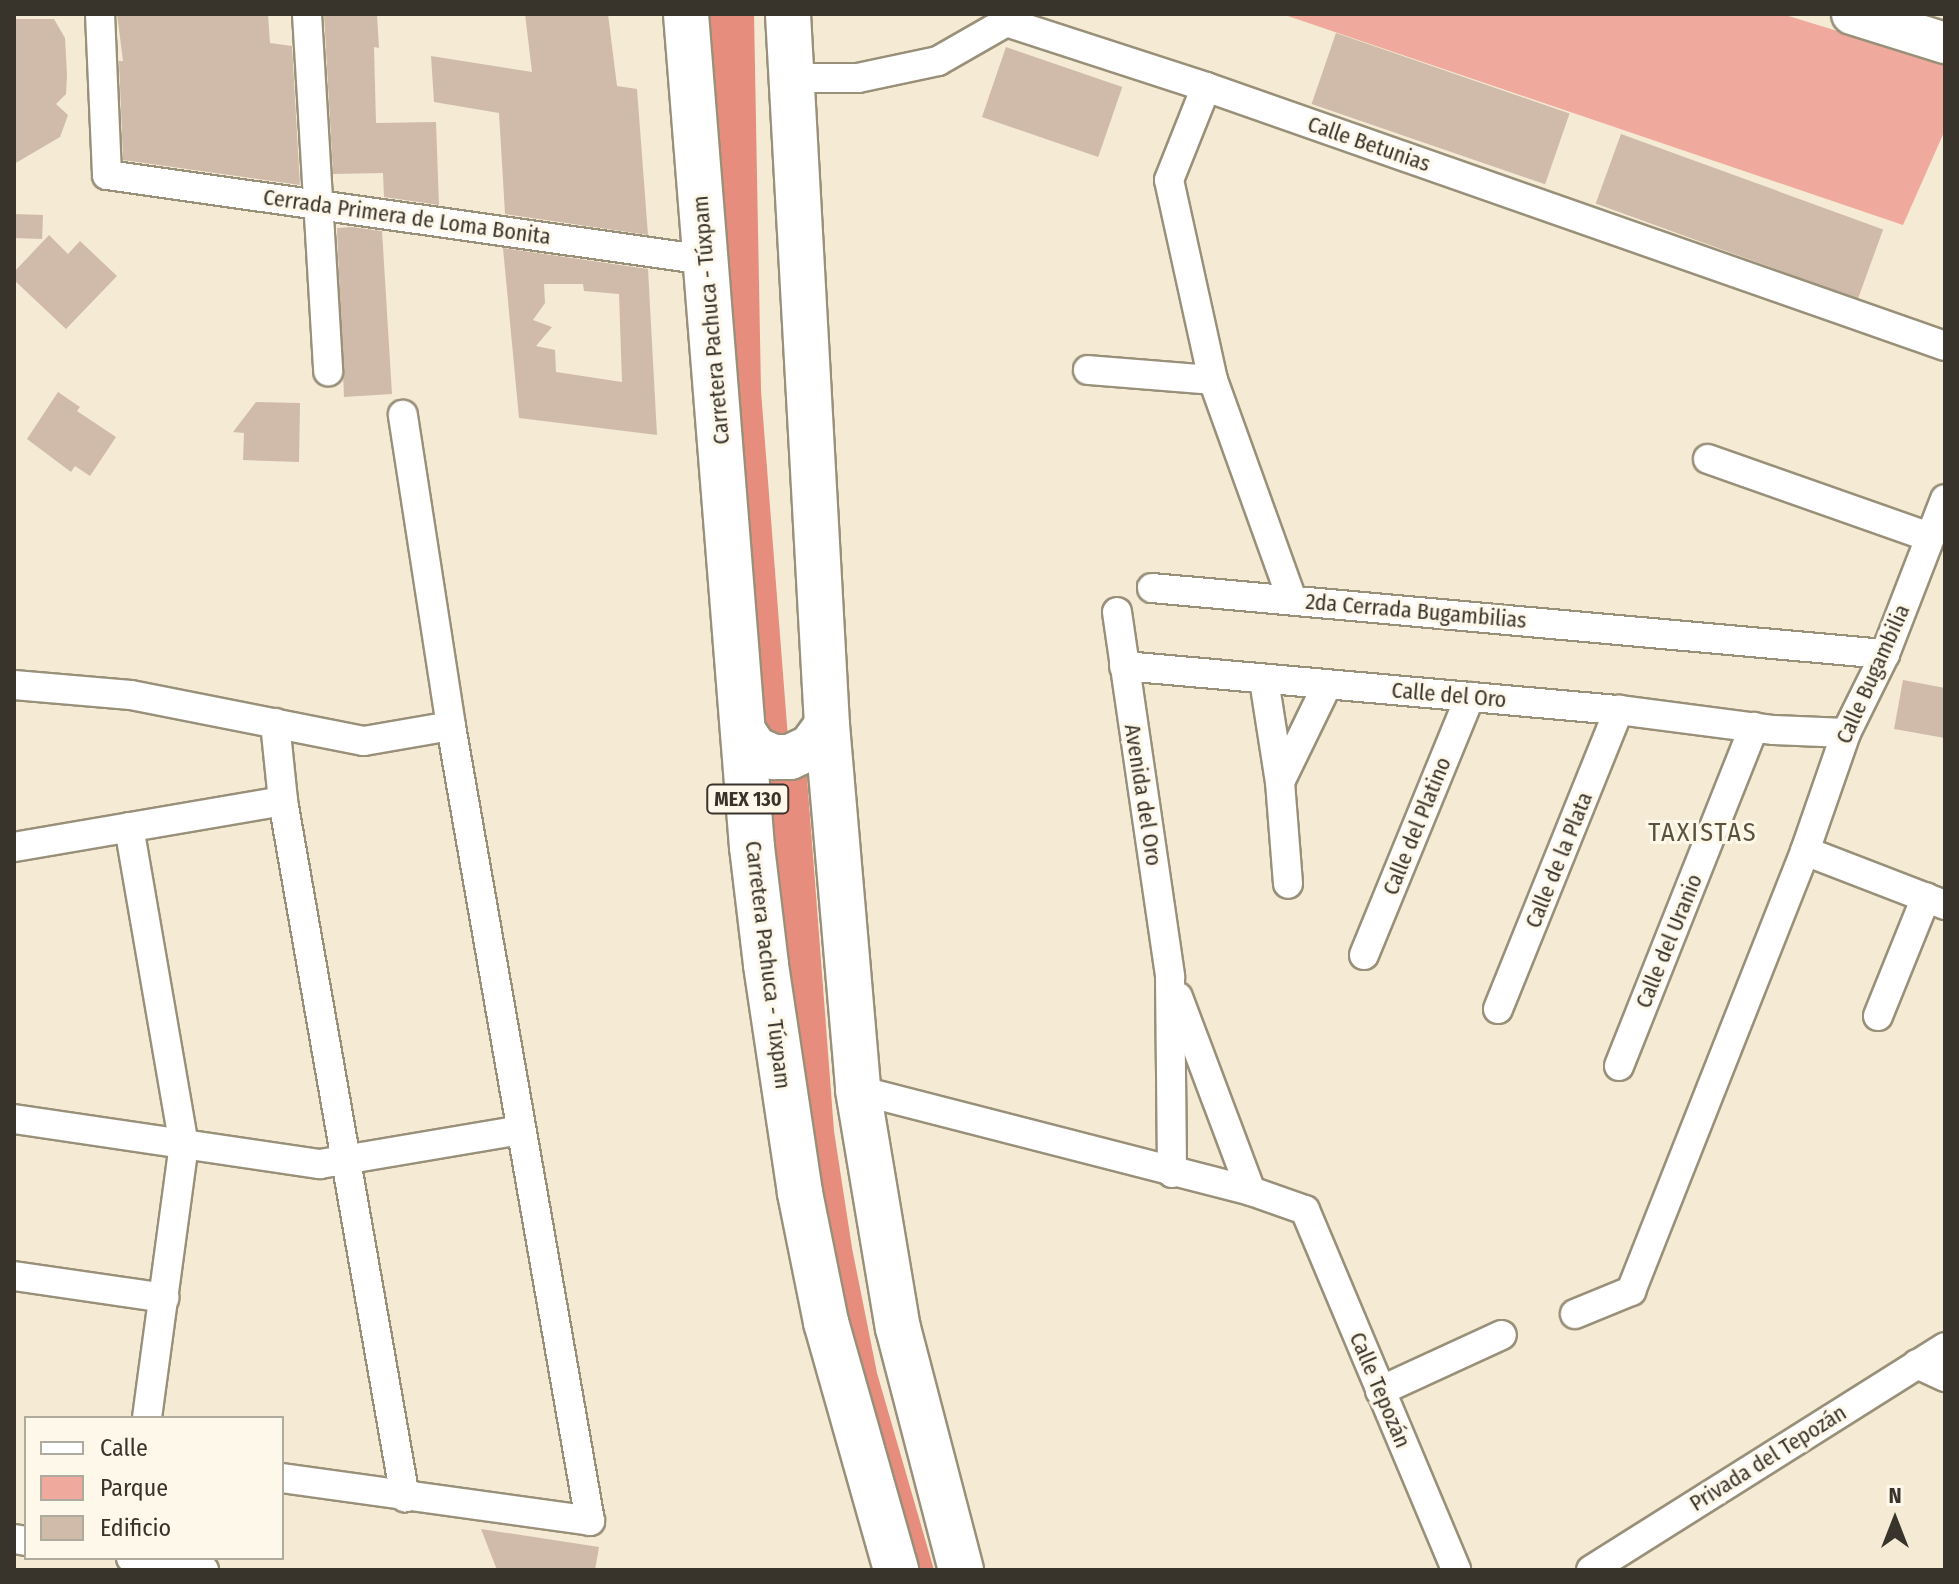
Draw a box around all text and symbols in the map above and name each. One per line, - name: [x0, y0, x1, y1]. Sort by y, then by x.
- street label: Calle Betunias: [1304, 111, 1434, 177]
- street label: Cerrada Primera de Loma Bonita: [262, 184, 552, 250]
- street label: Carretera Pachuca - Túxpam: [687, 194, 735, 446]
- street label: 2da Cerrada Bugambilias: [1304, 588, 1528, 634]
- street label: Calle Bugambilia: [1831, 600, 1915, 748]
- street label: Calle del Oro: [1390, 677, 1508, 713]
- street label: Avenida del Oro: [1119, 722, 1167, 868]
- street label: Calle del Platino: [1377, 753, 1457, 899]
- road number: MEX 130: [706, 783, 790, 815]
- street label: Calle de la Plata: [1520, 788, 1598, 932]
- district label: TAXISTAS: [1648, 817, 1758, 849]
- street label: Carretera Pachuca - Túxpam: [740, 839, 796, 1091]
- street label: Calle del Uranio: [1630, 870, 1708, 1012]
- street label: Calle Tepozán: [1344, 1328, 1416, 1452]
- street label: Privada del Tepozán: [1685, 1399, 1851, 1517]
- legend: [24, 1416, 284, 1560]
- text: Calle: [100, 1434, 148, 1462]
- text: Parque: [100, 1474, 168, 1502]
- north arrow: [1855, 1480, 1935, 1560]
- text: N: [1888, 1482, 1902, 1509]
- text: Edificio: [100, 1514, 171, 1542]

